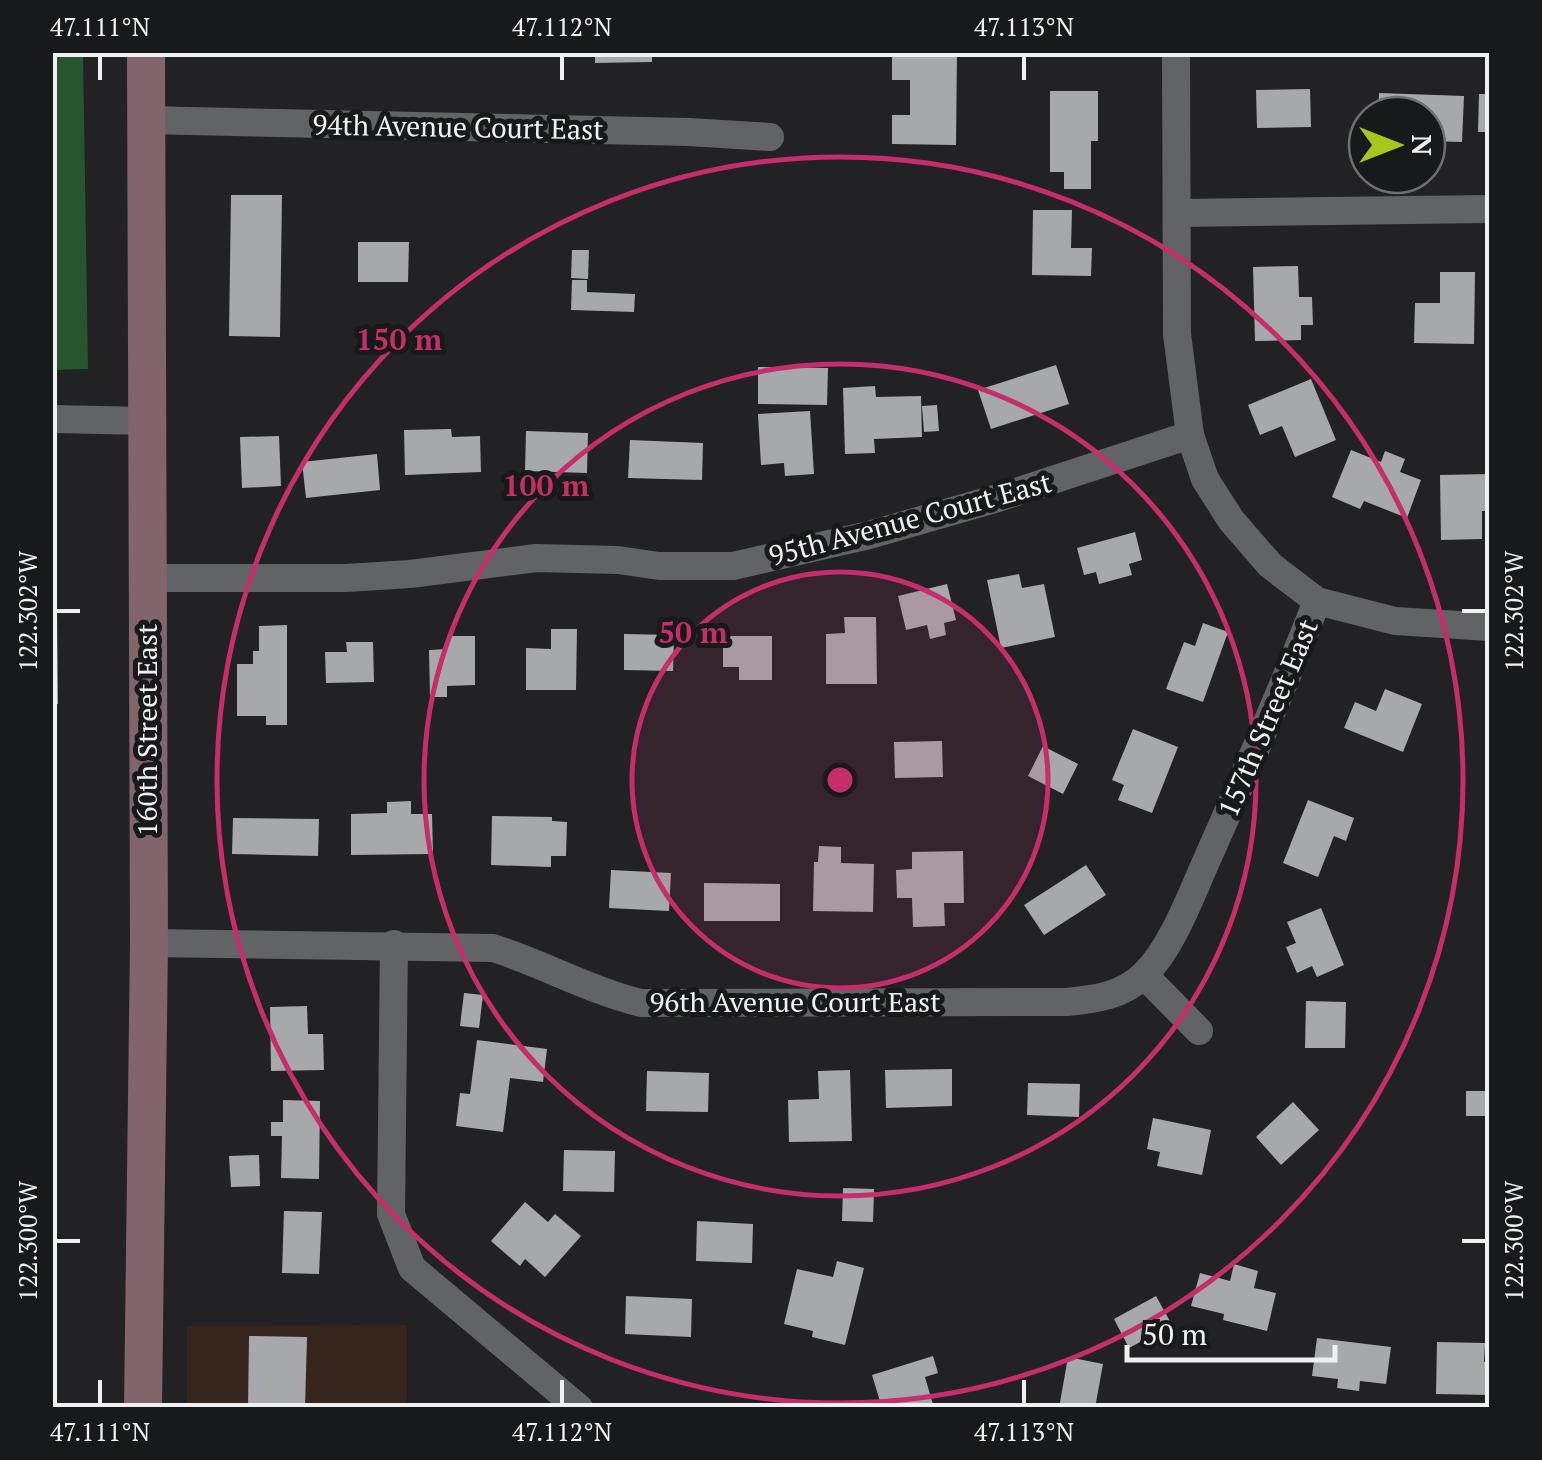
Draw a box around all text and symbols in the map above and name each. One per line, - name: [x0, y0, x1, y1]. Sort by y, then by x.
- text: 47.111°N: [50, 10, 150, 43]
- text: 47.112°N: [512, 10, 612, 43]
- text: 47.113°N: [974, 10, 1074, 43]
- north arrow: [1347, 95, 1447, 195]
- street label: 94th Avenue Court East: [312, 105, 605, 148]
- text: N: [1404, 134, 1441, 156]
- text: 150 m: [356, 319, 443, 359]
- street label: 95th Avenue Court East: [764, 463, 1056, 574]
- text: 100 m: [503, 465, 590, 505]
- text: 122.302°W: [11, 550, 44, 671]
- text: 122.302°W: [1497, 550, 1530, 671]
- text: 50 m: [658, 612, 728, 652]
- street label: 157th Street East: [1209, 613, 1326, 822]
- street label: 160th Street East: [128, 623, 165, 836]
- centre of rings: [822, 762, 858, 798]
- street label: 96th Avenue Court East: [649, 983, 941, 1020]
- text: 122.300°W: [11, 1180, 44, 1301]
- text: 122.300°W: [1497, 1180, 1530, 1301]
- scale bar: [1127, 1300, 1334, 1362]
- text: 50 m: [1142, 1314, 1207, 1354]
- text: 47.111°N: [50, 1415, 150, 1448]
- text: 47.112°N: [512, 1415, 612, 1448]
- text: 47.113°N: [974, 1415, 1074, 1448]

